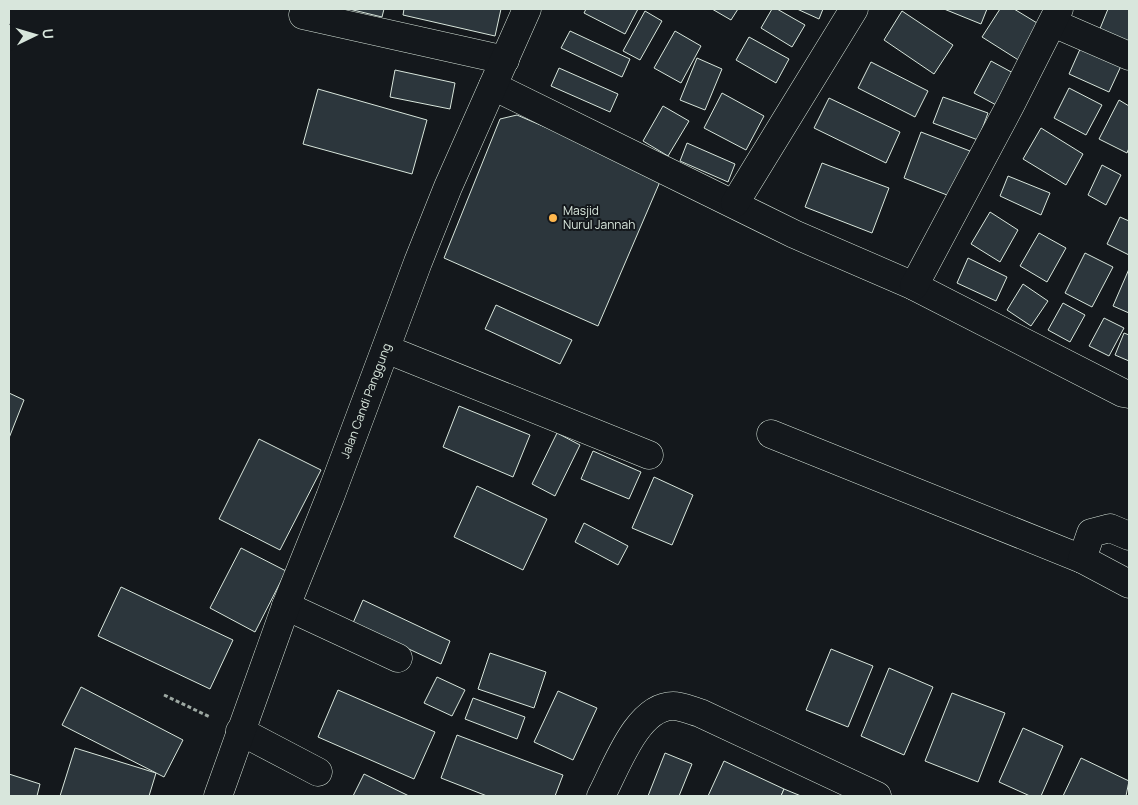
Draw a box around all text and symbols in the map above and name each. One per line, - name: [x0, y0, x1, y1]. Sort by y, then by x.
- north arrow: [10, 10, 60, 60]
- text: U: [39, 28, 58, 40]
- place label: Masjid Nurul Jannah: [563, 202, 635, 233]
- marker: Masjid Nurul Jannah: [547, 212, 559, 224]
- street label: Jalan Candi Panggung: [336, 340, 395, 461]

